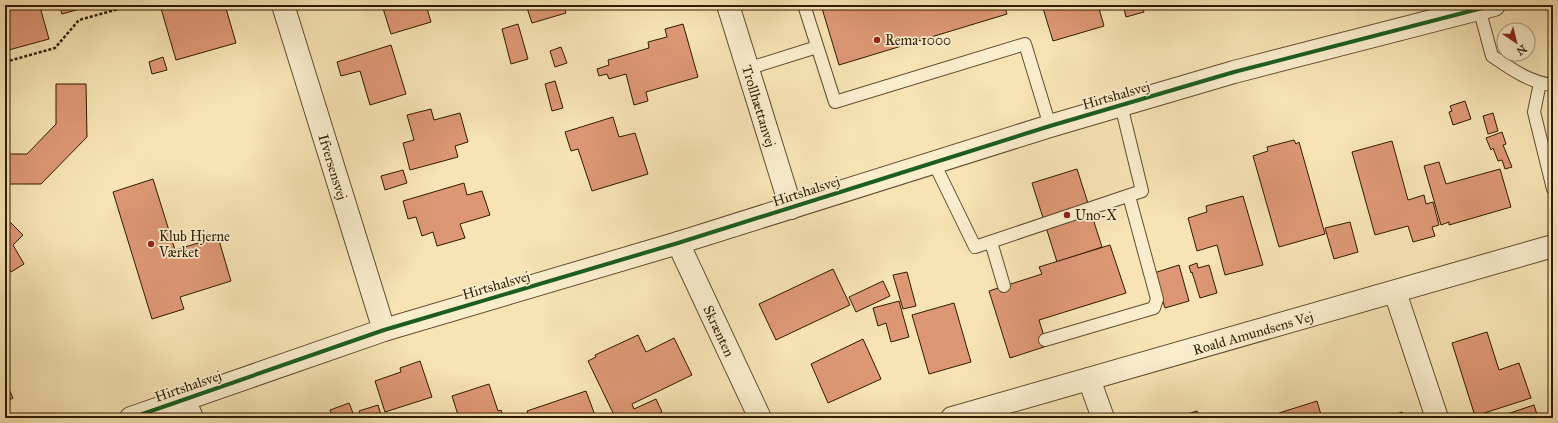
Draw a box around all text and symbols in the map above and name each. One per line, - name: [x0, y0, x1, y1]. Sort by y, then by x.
- north arrow: [1496, 22, 1536, 62]
- place label: Rema 1000: [885, 32, 951, 49]
- marker: Rema 1000: [872, 35, 882, 45]
- text: N: [1513, 42, 1529, 58]
- street label: Trollhættanvej: [738, 63, 779, 149]
- street label: Hirtshalsvej: [1080, 78, 1152, 113]
- street label: Ifversensvej: [314, 132, 351, 202]
- street label: Hirtshalsvej: [770, 173, 842, 210]
- place label: Uno-X: [1075, 207, 1117, 224]
- marker: Uno-X: [1062, 210, 1072, 220]
- place label: Klub Hjerne Værket: [158, 228, 230, 261]
- marker: Klub Hjerne Værket: [146, 239, 156, 249]
- street label: Hirtshalsvej: [460, 268, 532, 303]
- street label: Skrænten: [699, 303, 738, 360]
- street label: Roald Amundsens Vej: [1191, 308, 1315, 359]
- street label: Hirtshalsvej: [152, 367, 224, 406]

